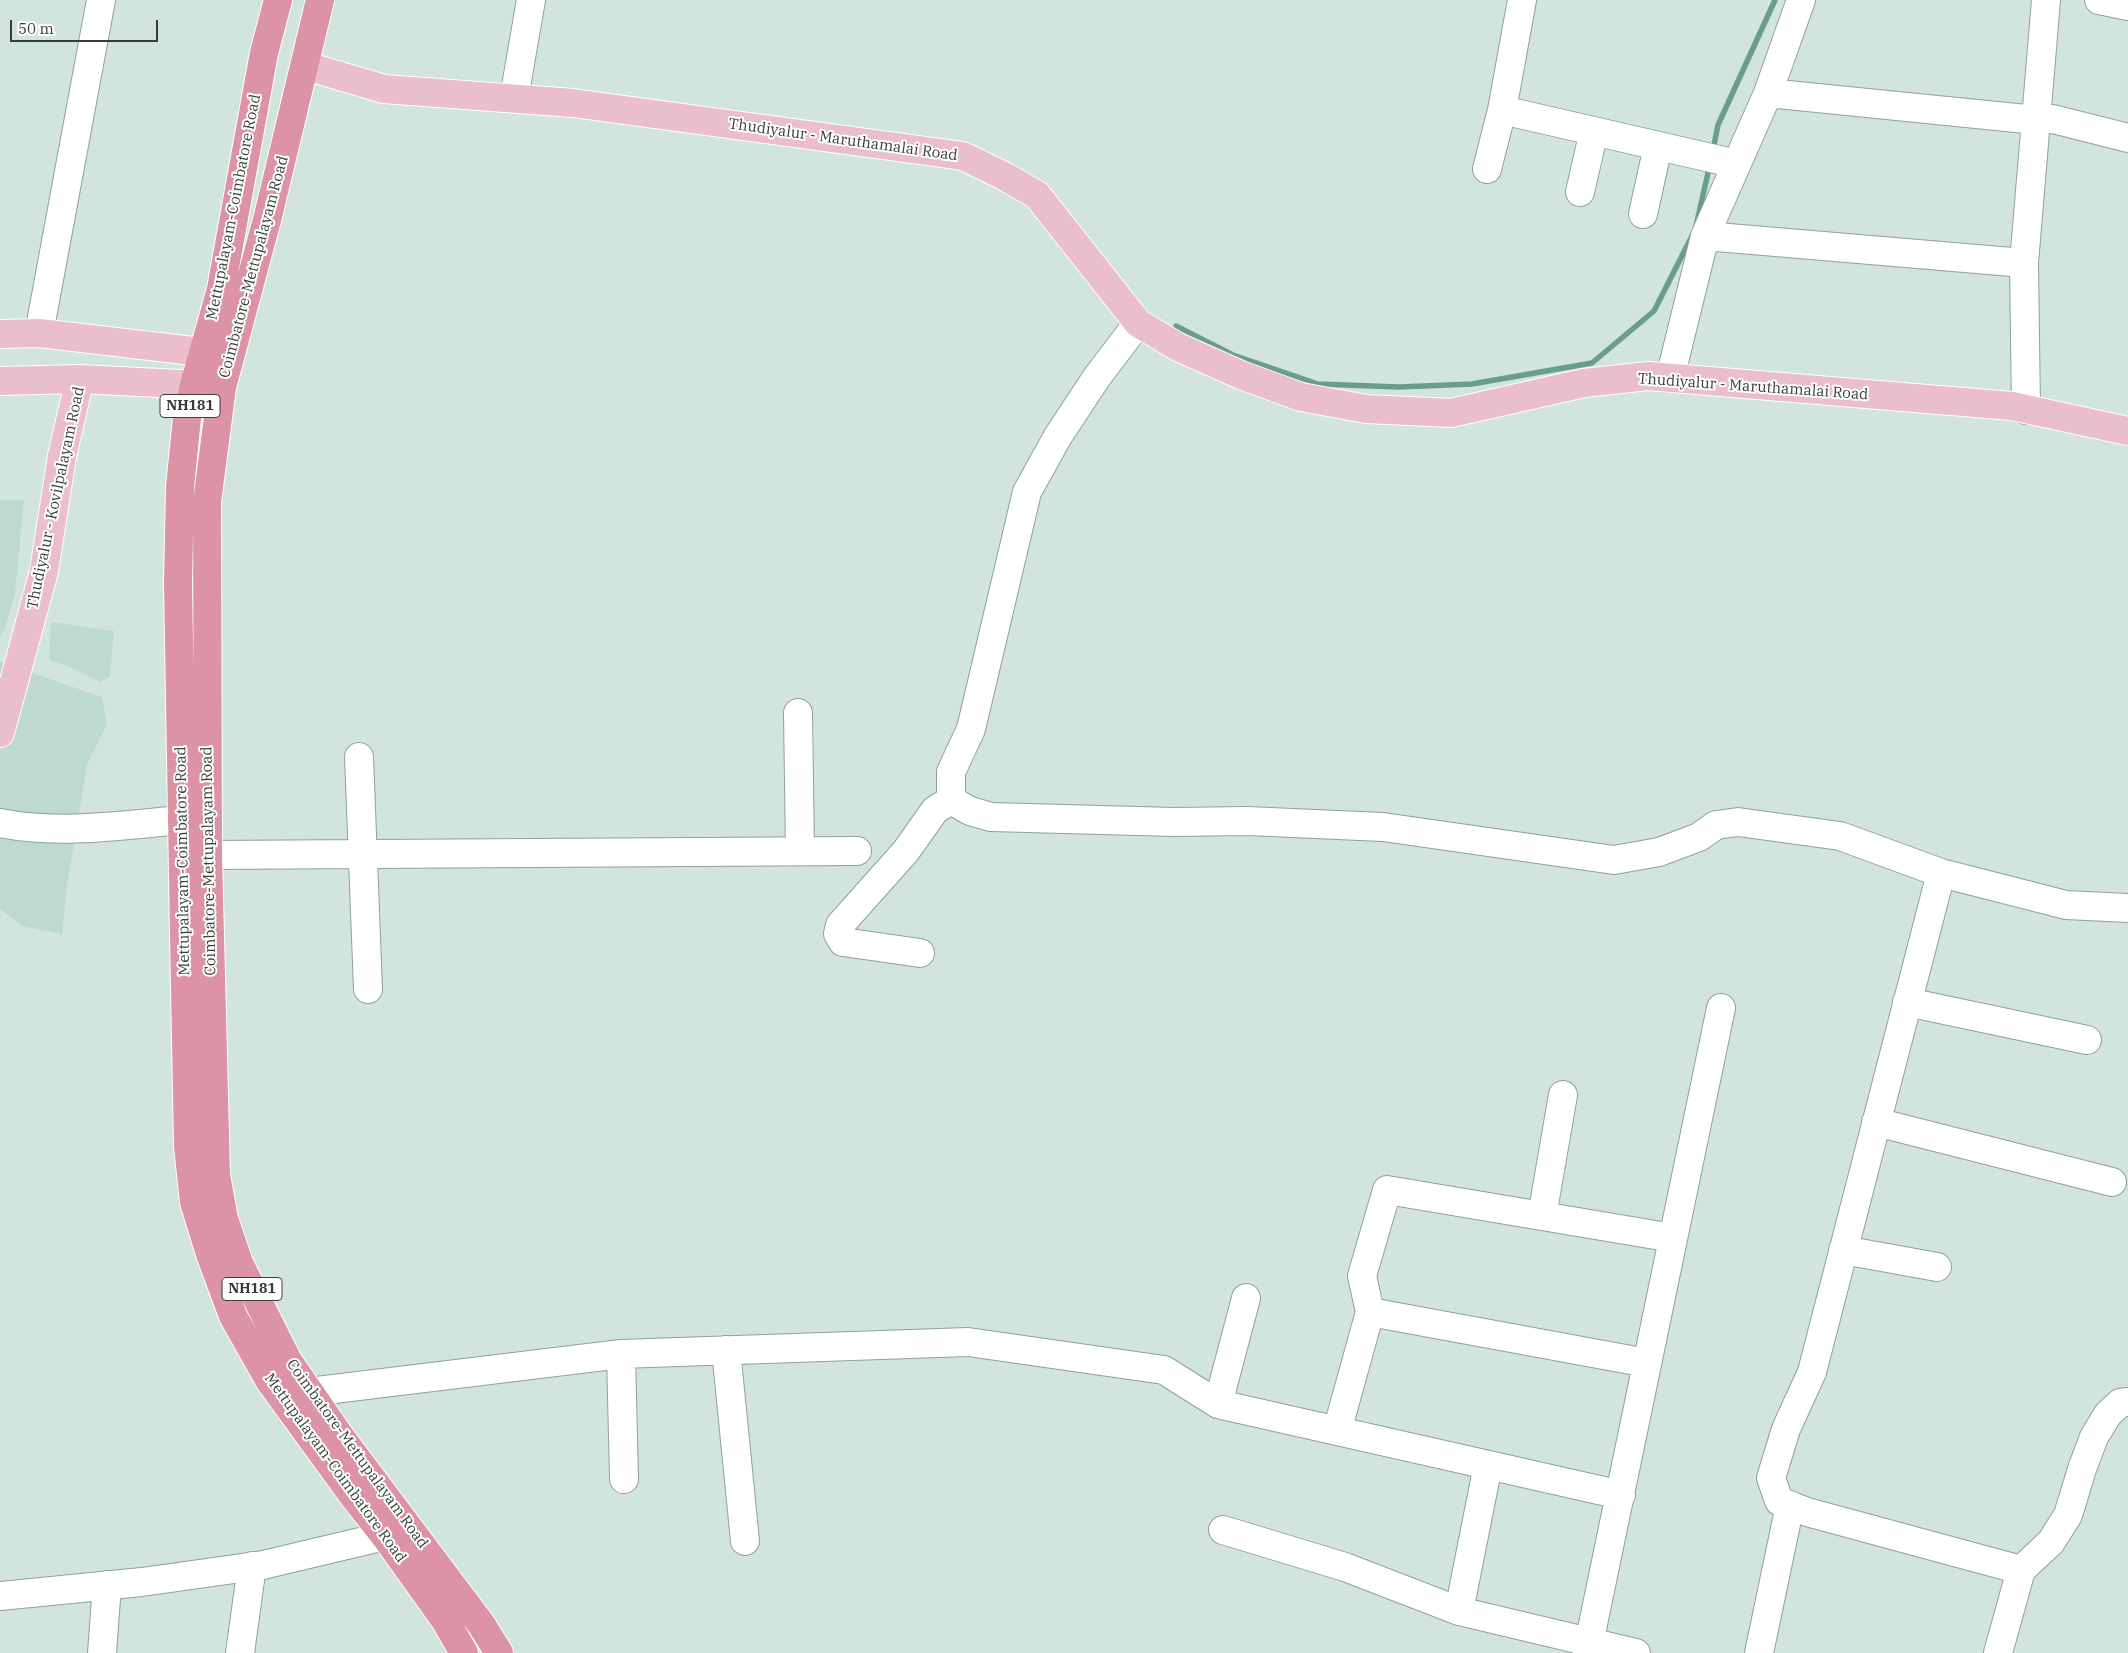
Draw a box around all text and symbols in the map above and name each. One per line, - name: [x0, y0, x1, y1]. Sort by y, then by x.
- scale bar: [12, 10, 160, 42]
- text: 50 m: [18, 19, 54, 38]
- street label: Mettupalayam-Coimbatore Road: [203, 93, 265, 321]
- street label: Thudiyalur - Maruthamalai Road: [727, 115, 959, 165]
- street label: Coimbatore-Mettupalayam Road: [216, 154, 292, 380]
- street label: Thudiyalur - Maruthamalai Road: [1637, 370, 1869, 404]
- street label: Thudiyalur - Kovilpalayam Road: [24, 385, 88, 611]
- road number: NH181: [160, 394, 220, 418]
- street label: Mettupalayam-Coimbatore Road: [172, 746, 194, 976]
- street label: Coimbatore-Mettupalayam Road: [198, 746, 220, 976]
- road number: NH181: [222, 1278, 282, 1300]
- street label: Coimbatore-Mettupalayam Road: [282, 1356, 432, 1552]
- street label: Mettupalayam-Coimbatore Road: [260, 1370, 410, 1566]

